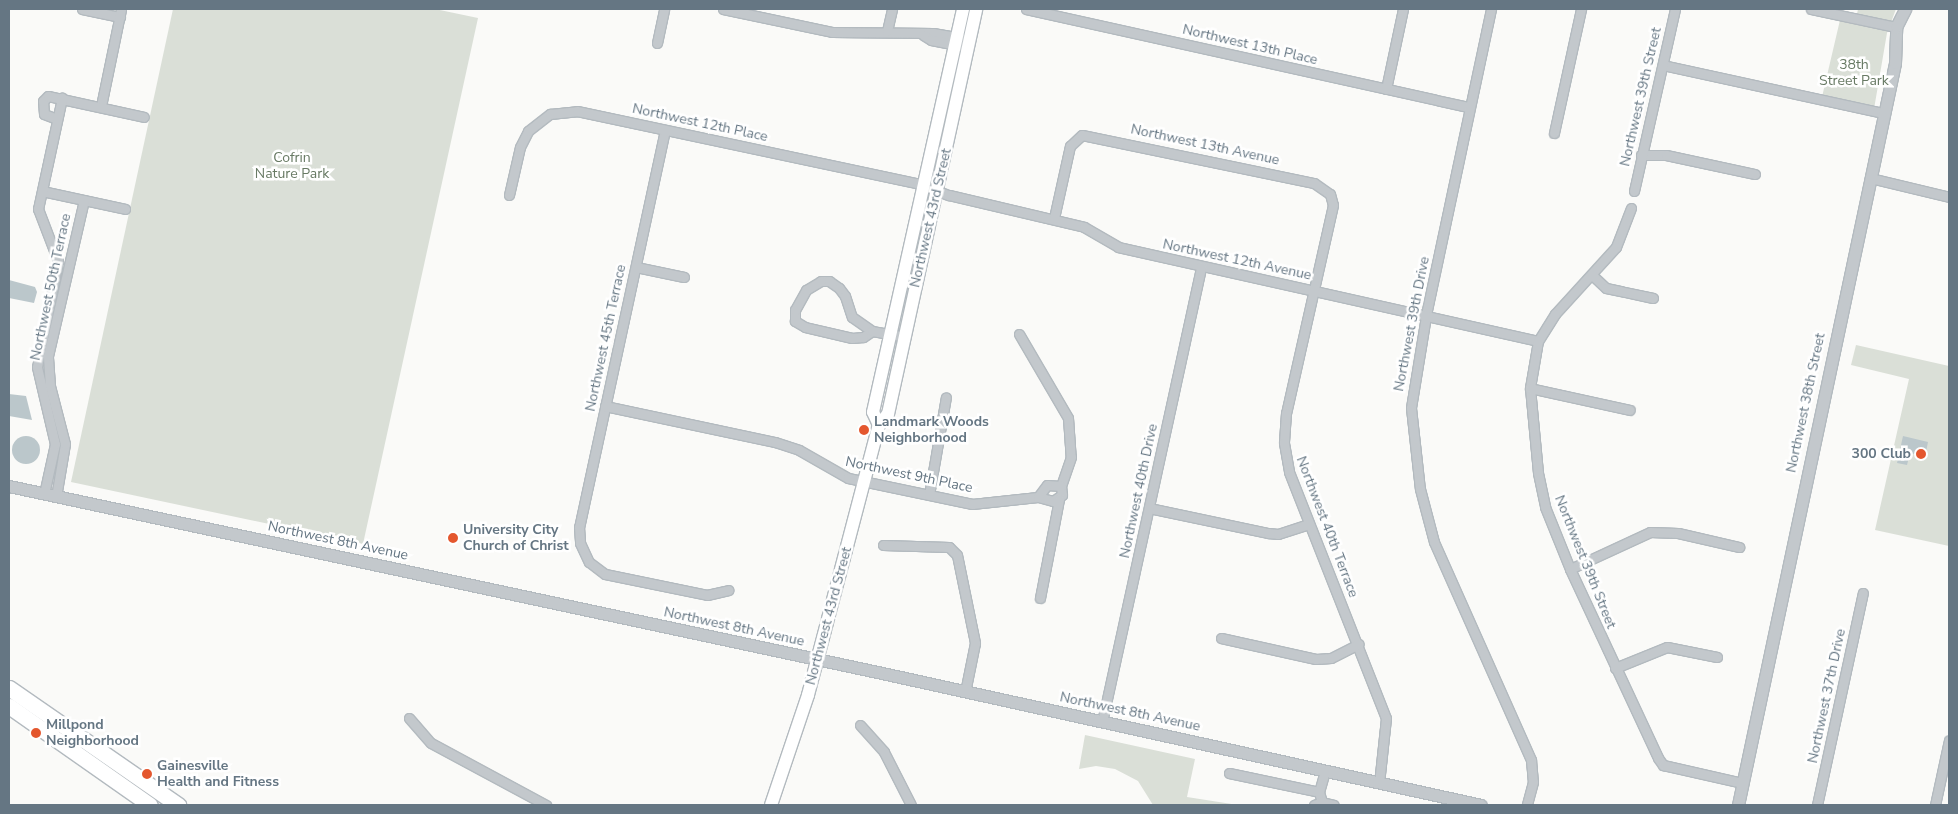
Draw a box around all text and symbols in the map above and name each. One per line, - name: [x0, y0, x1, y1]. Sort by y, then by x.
- street label: Northwest 13th Place: [1181, 21, 1319, 69]
- street label: Northwest 39th Street: [1617, 26, 1665, 168]
- park label: 38th Street Park: [1819, 57, 1889, 90]
- street label: Northwest 12th Place: [631, 100, 769, 146]
- street label: Northwest 13th Avenue: [1129, 121, 1281, 169]
- street label: Northwest 43rd Street: [907, 147, 955, 289]
- park label: Cofrin Nature Park: [255, 150, 329, 182]
- street label: Northwest 50th Terrace: [27, 212, 75, 362]
- street label: Northwest 12th Avenue: [1161, 236, 1313, 284]
- street label: Northwest 39th Drive: [1391, 255, 1433, 393]
- street label: Northwest 45th Terrace: [582, 263, 630, 413]
- street label: Northwest 38th Street: [1783, 332, 1829, 474]
- place label: Landmark Woods Neighborhood: [874, 414, 989, 447]
- street label: Northwest 40th Drive: [1117, 422, 1161, 560]
- marker: Landmark Woods Neighborhood: [858, 424, 870, 436]
- place label: 300 Club: [1852, 446, 1911, 462]
- marker: 300 Club: [1915, 448, 1927, 460]
- street label: Northwest 9th Place: [844, 453, 974, 497]
- street label: Northwest 40th Terrace: [1292, 454, 1362, 600]
- street label: Northwest 39th Street: [1551, 493, 1619, 631]
- street label: Northwest 8th Avenue: [266, 518, 410, 564]
- place label: University City Church of Christ: [463, 522, 569, 554]
- marker: University City Church of Christ: [447, 532, 459, 544]
- street label: Northwest 43rd Street: [802, 545, 856, 687]
- street label: Northwest 8th Avenue: [662, 604, 806, 650]
- street label: Northwest 37th Drive: [1805, 627, 1849, 765]
- street label: Northwest 8th Avenue: [1058, 689, 1202, 735]
- place label: Millpond Neighborhood: [46, 717, 139, 750]
- marker: Millpond Neighborhood: [30, 727, 42, 739]
- place label: Gainesville Health and Fitness: [157, 758, 279, 790]
- marker: Gainesville Health and Fitness: [141, 768, 153, 780]

